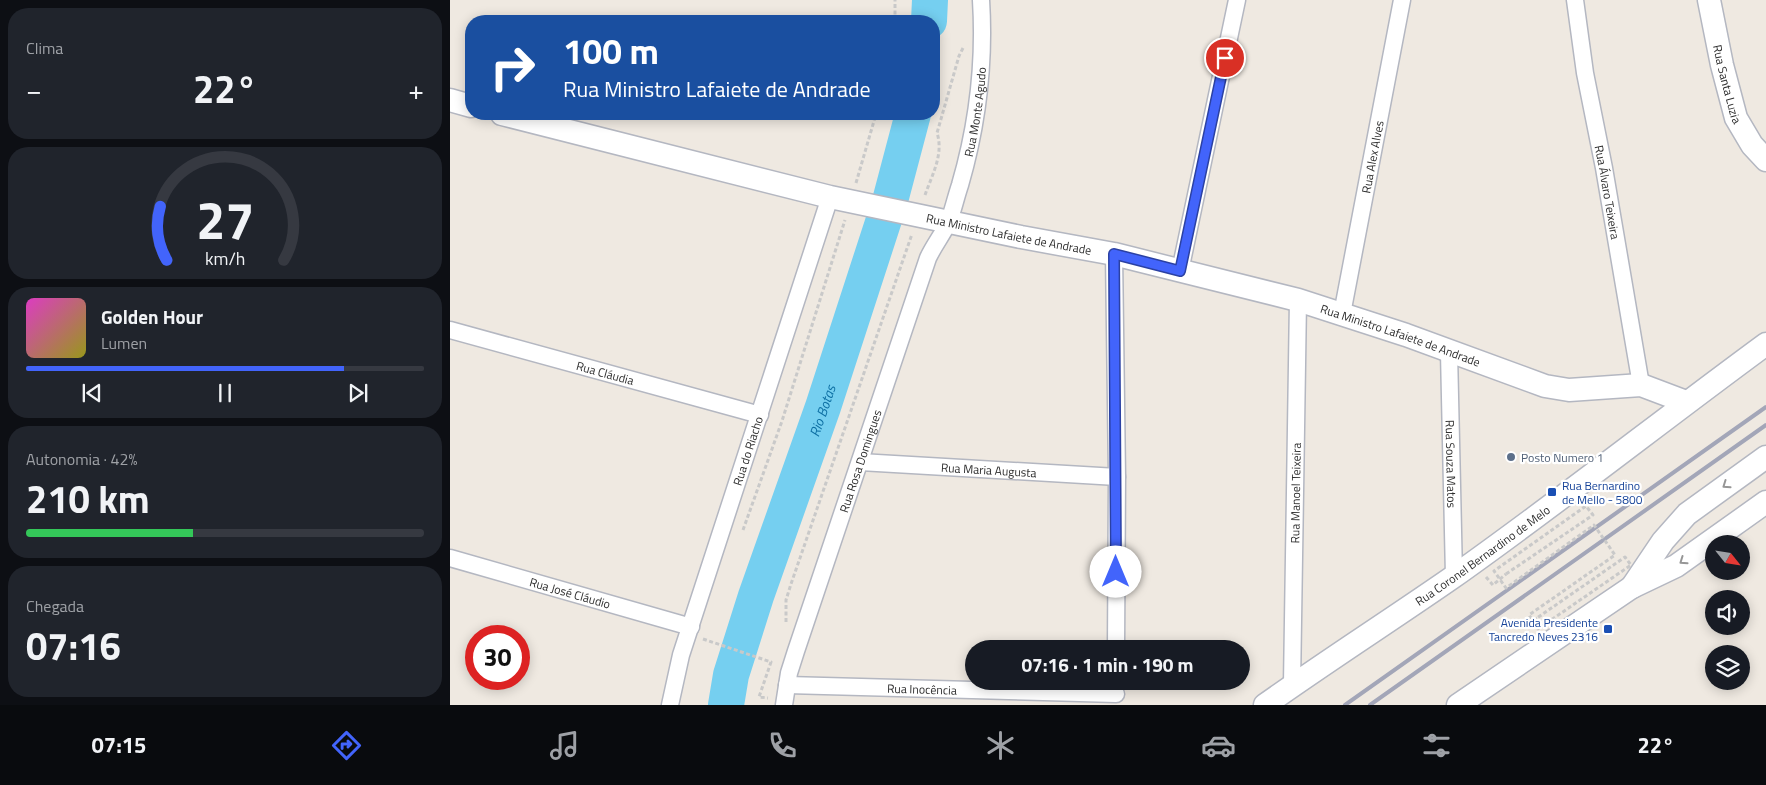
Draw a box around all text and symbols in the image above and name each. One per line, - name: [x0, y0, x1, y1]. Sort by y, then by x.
- text: 100 m: [563, 24, 659, 78]
- icon: right: [480, 35, 545, 100]
- text: Clima: [26, 36, 63, 60]
- pin: [1204, 37, 1246, 79]
- street label: Rua Santa Luzia: [1709, 43, 1747, 127]
- icon: arrive: [1211, 44, 1239, 72]
- text: 22°: [193, 60, 257, 118]
- street label: Rua Monte Agudo: [958, 66, 991, 159]
- text: −: [26, 68, 42, 111]
- text: +: [408, 68, 424, 111]
- text: Rua Ministro Lafaiete de Andrade: [563, 72, 871, 106]
- street label: Rua Alex Alves: [1356, 118, 1388, 195]
- street label: Rua Álvaro Teixeira: [1590, 143, 1625, 241]
- text: 27: [196, 180, 254, 259]
- street label: Rua Ministro Lafaiete de Andrade: [925, 208, 1093, 259]
- text: km/h: [205, 245, 245, 272]
- street label: Rua Ministro Lafaiete de Andrade: [1318, 298, 1483, 371]
- text: Golden Hour: [101, 302, 203, 331]
- text: Lumen: [101, 331, 147, 355]
- street label: Rua Cláudia: [574, 356, 636, 390]
- icon: previous: [78, 379, 106, 407]
- icon: pause: [211, 379, 239, 407]
- icon: next: [344, 379, 372, 407]
- water label: Rio Botas: [803, 381, 840, 439]
- street label: Rua Rosa Domingues: [834, 406, 886, 515]
- street label: Rua do Riacho: [727, 414, 768, 488]
- street label: Rua Souza Matos: [1441, 420, 1462, 509]
- street label: Rua Manoel Teixeira: [1285, 442, 1305, 544]
- text: Autonomia · 42%: [26, 447, 137, 471]
- place label: Posto Numero 1: [1521, 448, 1603, 467]
- marker: Posto Numero 1: [1505, 451, 1517, 463]
- street label: Rua Maria Augusta: [940, 457, 1037, 482]
- text: 210 km: [26, 470, 150, 528]
- place label: Rua Bernardino de Mello - 5800: [1562, 476, 1643, 509]
- one-way arrow: [1722, 479, 1732, 488]
- marker: Rua Bernardino de Mello - 5800: [1546, 486, 1558, 498]
- street label: Rua Coronel Bernardino de Melo: [1411, 500, 1554, 610]
- north arrow: [1705, 535, 1750, 580]
- map controls: [1705, 535, 1750, 690]
- position arrow: [1089, 545, 1141, 597]
- one-way arrow: [1679, 555, 1689, 564]
- street label: Rua José Cláudio: [527, 572, 613, 613]
- button: sound: [1705, 590, 1750, 635]
- text: Chegada: [26, 594, 84, 618]
- place label: Avenida Presidente Tancredo Neves 2316: [1489, 613, 1598, 646]
- text: 07:16: [26, 617, 121, 675]
- marker: Avenida Presidente Tancredo Neves 2316: [1602, 623, 1614, 635]
- speed limit sign: 30: [465, 625, 530, 690]
- button: layers: [1705, 645, 1750, 690]
- text: 07:16 · 1 min · 190 m: [1021, 650, 1194, 679]
- street label: Rua Inocência: [887, 678, 957, 699]
- text: 07:15: [92, 728, 146, 762]
- icon: directions: [329, 728, 364, 763]
- icon: music: [547, 728, 582, 763]
- icon: phone: [765, 728, 800, 763]
- icon: climate: [983, 728, 1018, 763]
- icon: car: [1201, 728, 1236, 763]
- icon: filters: [1419, 728, 1454, 763]
- text: 22°: [1637, 728, 1674, 762]

